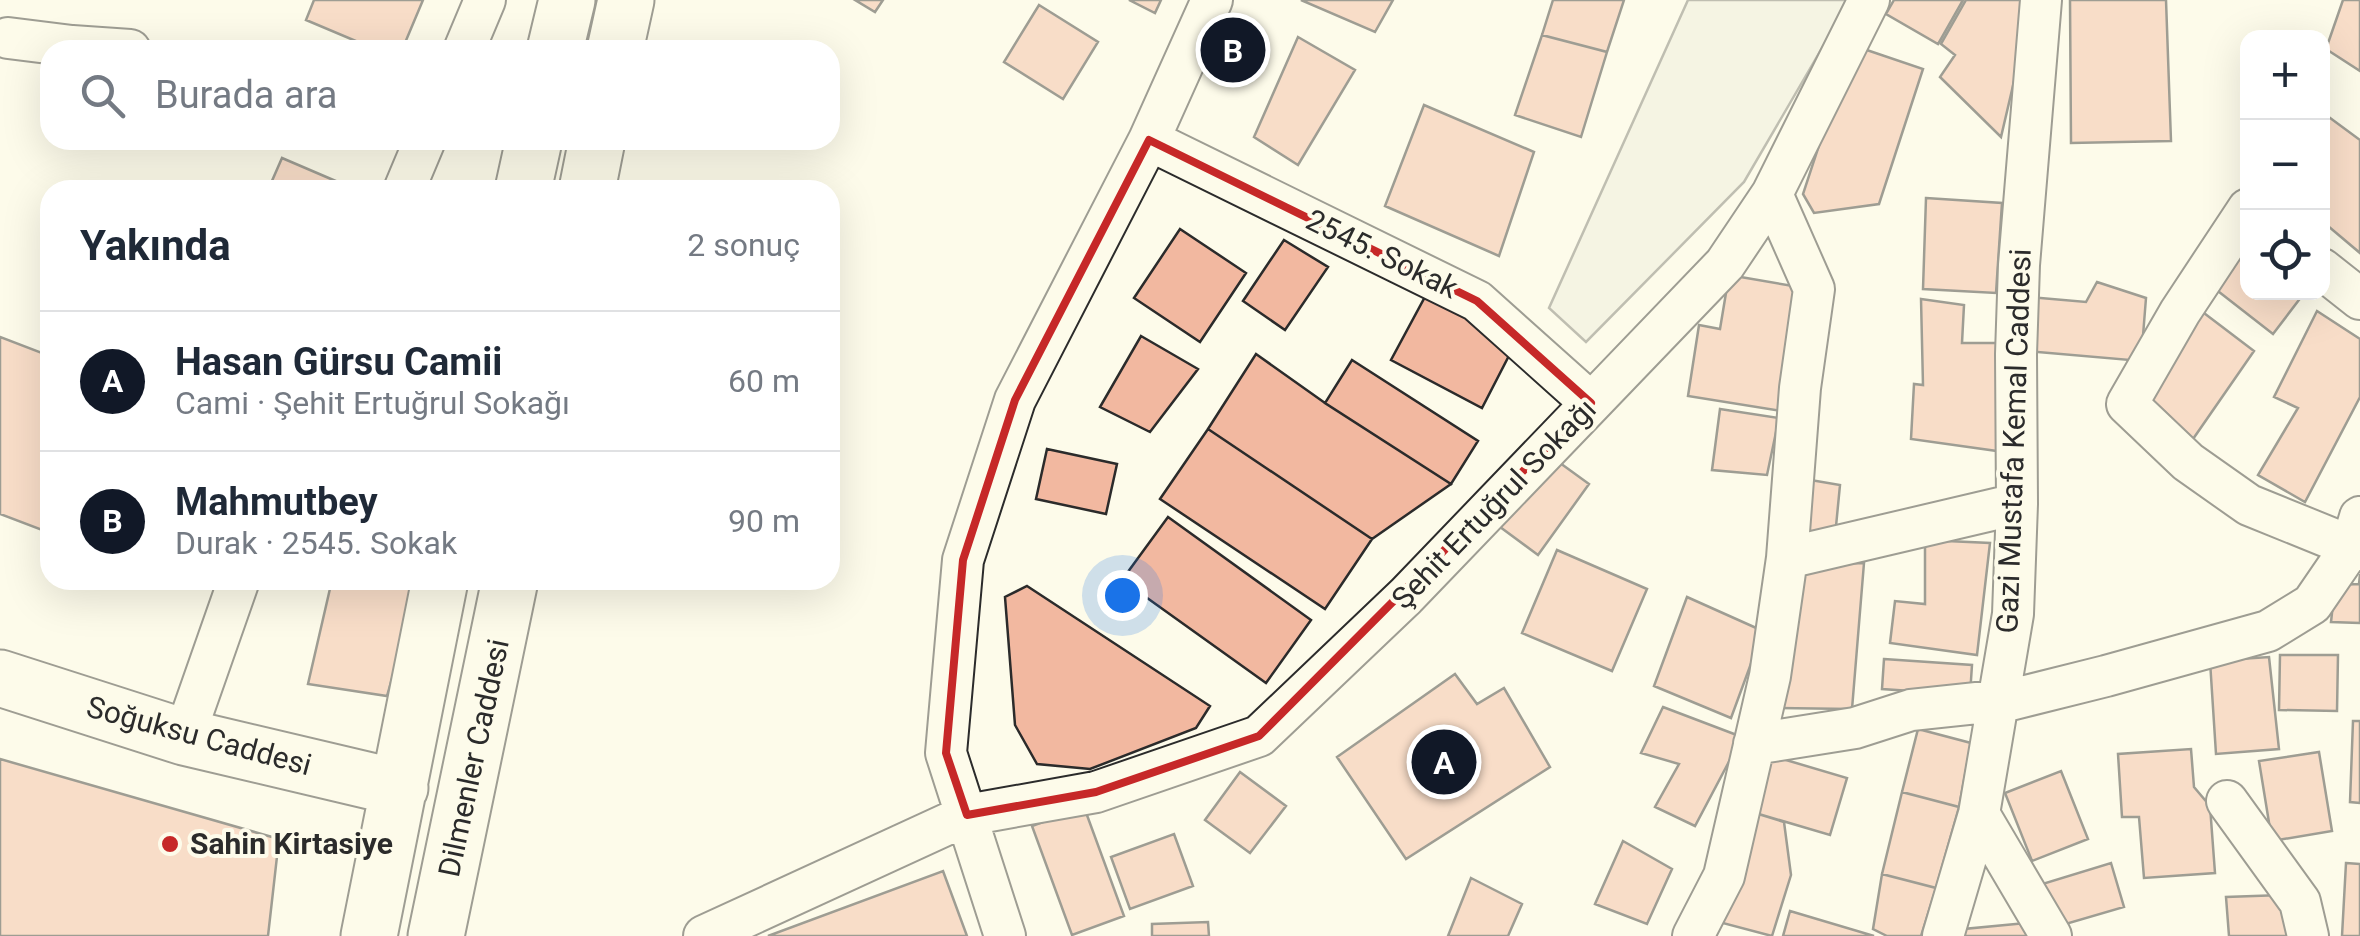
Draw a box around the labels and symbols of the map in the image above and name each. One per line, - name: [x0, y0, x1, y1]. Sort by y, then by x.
- pin: B: [1200, 12, 1266, 88]
- street label: 2545. Sokak: [1301, 202, 1465, 306]
- street label: Gazi Mustafa Kemal Caddesi: [1989, 248, 2038, 634]
- street label: Şehit Ertuğrul Sokağı: [1384, 391, 1603, 616]
- your location: [1097, 570, 1148, 621]
- street label: Dilmenler Caddesi: [431, 636, 516, 880]
- street label: Soğuksu Caddesi: [83, 689, 315, 782]
- pin: A: [1412, 724, 1476, 800]
- place label: Sahin Kirtasiye: [190, 826, 393, 861]
- marker: Sahin Kirtasiye: [159, 833, 181, 855]

